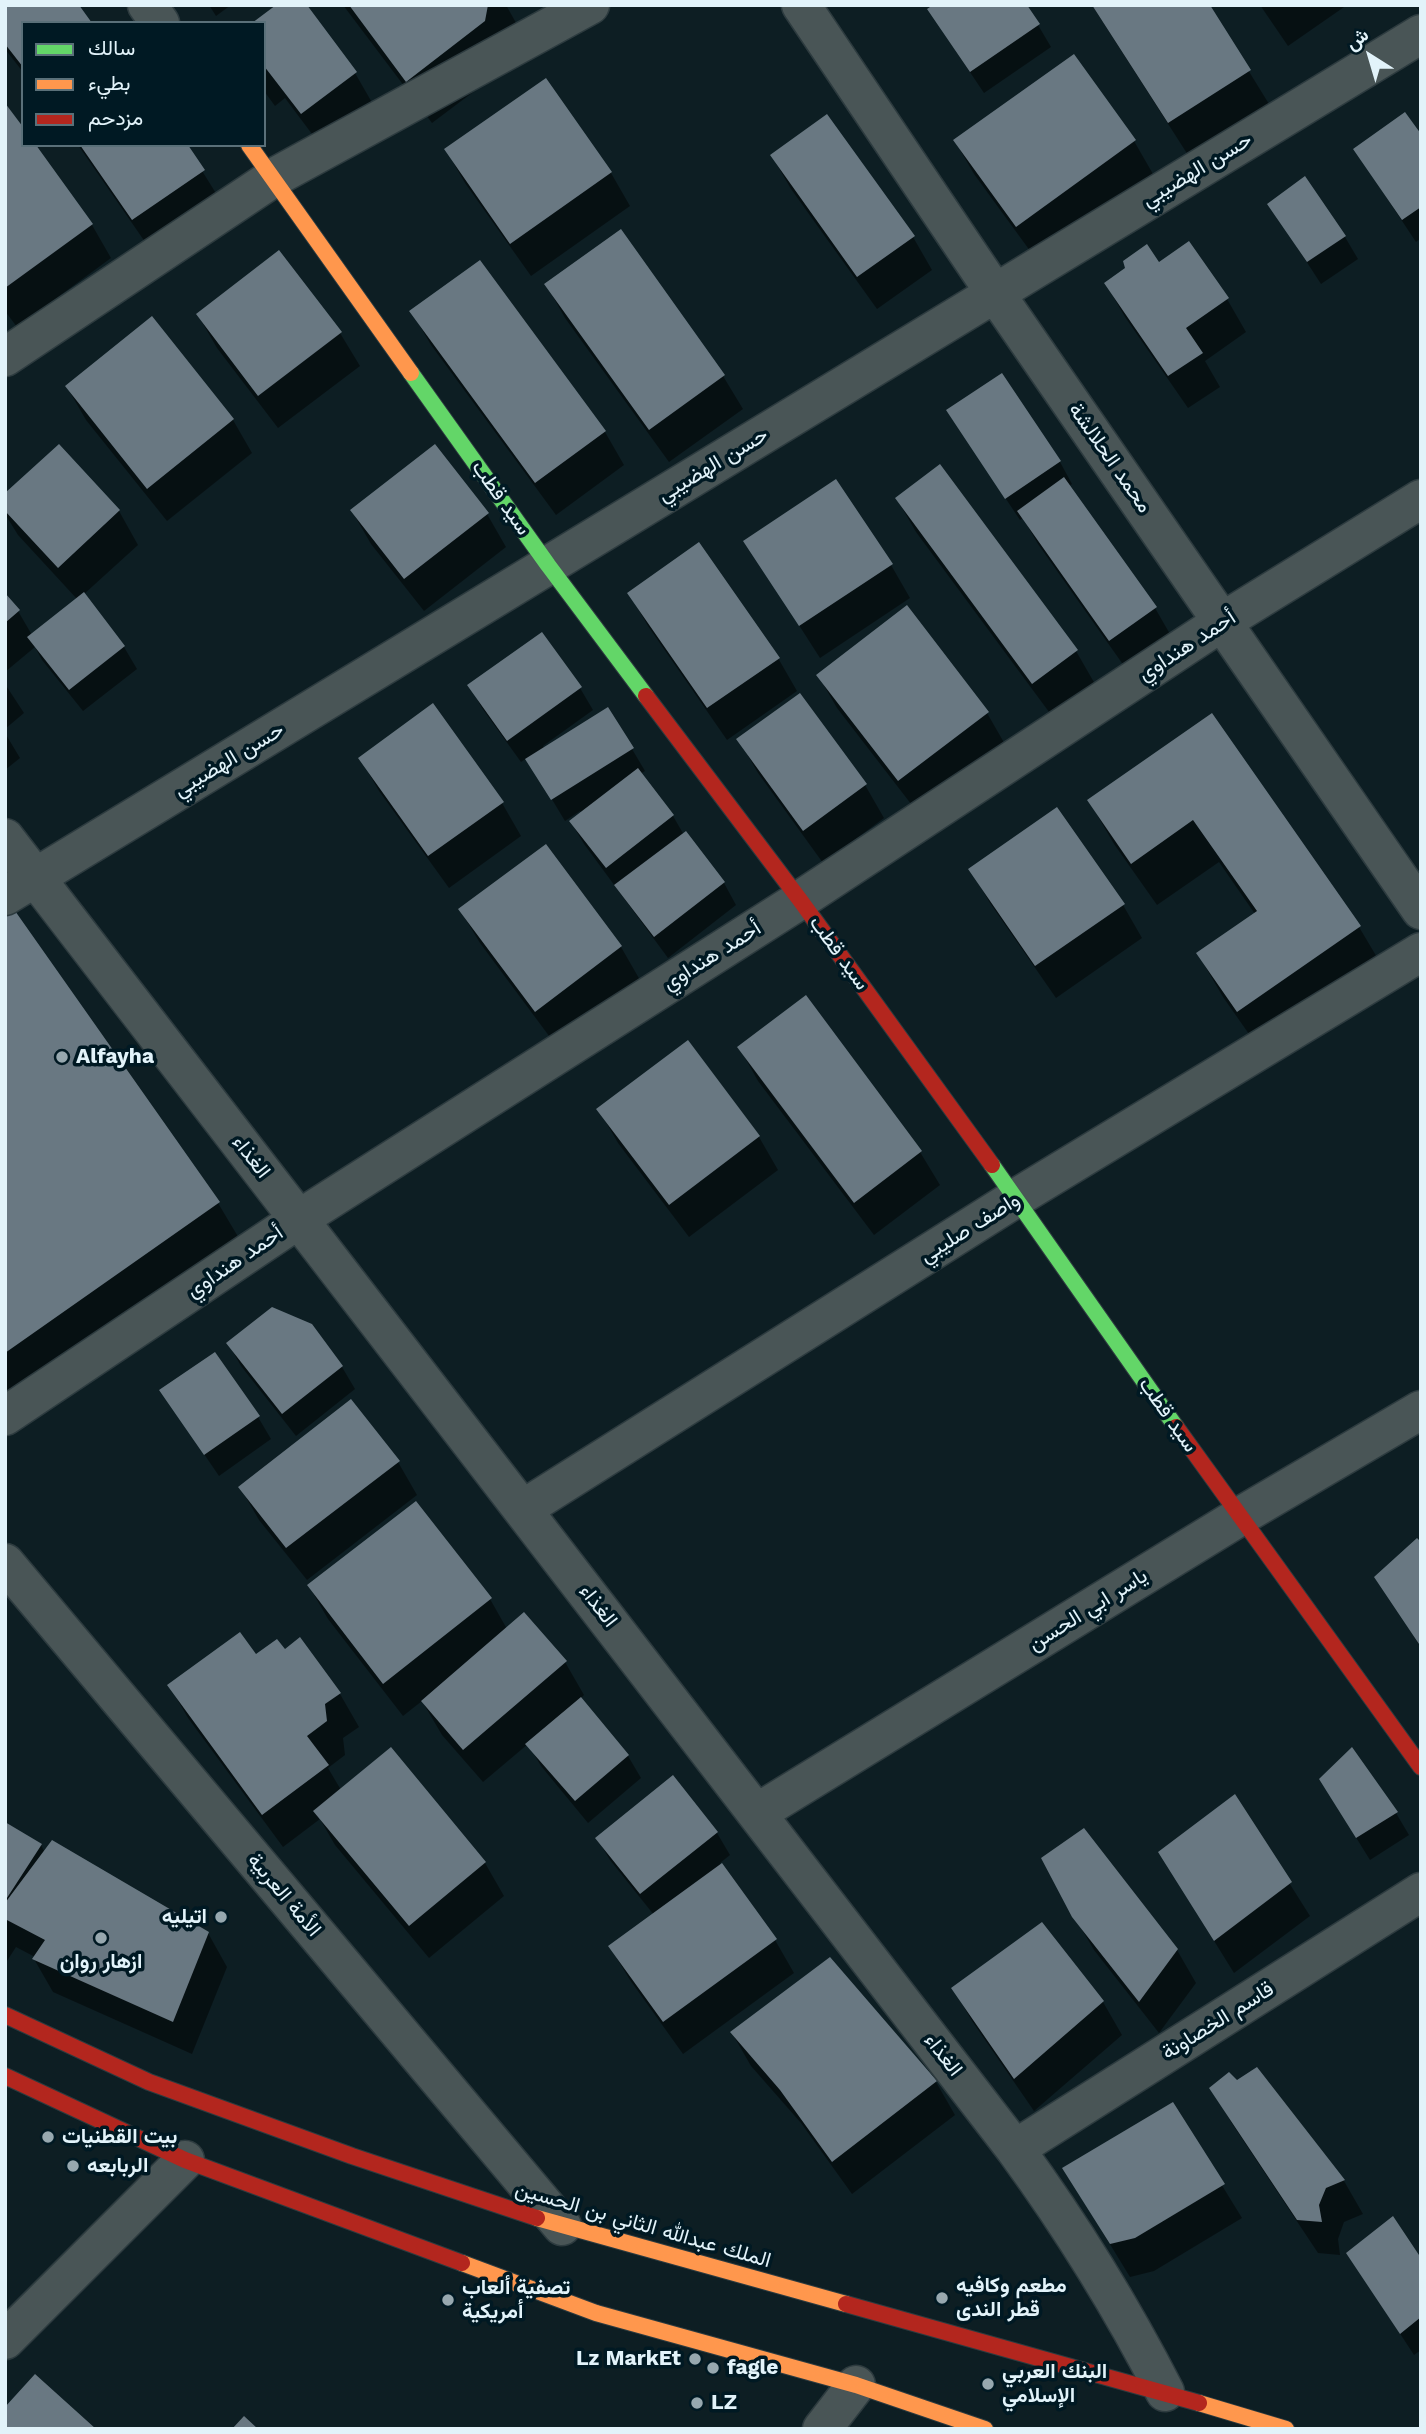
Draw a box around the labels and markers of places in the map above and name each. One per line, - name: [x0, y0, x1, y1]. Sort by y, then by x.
- place label: Alfayha: [76, 1044, 154, 1070]
- marker: Alfayha: [54, 1049, 70, 1065]
- place label: اتيليه: [162, 1904, 207, 1930]
- marker: اتيليه: [213, 1909, 229, 1925]
- marker: ازهار روان: [93, 1930, 109, 1946]
- place label: ازهار روان: [60, 1949, 142, 1975]
- place label: بيت القطنيات: [62, 2124, 177, 2150]
- marker: بيت القطنيات: [40, 2129, 56, 2145]
- place label: الربابعه: [87, 2153, 148, 2179]
- marker: الربابعه: [65, 2158, 81, 2174]
- place label: مطعم وكافيه قطر الندى: [956, 2273, 1067, 2323]
- place label: تصفية ألعاب أمريكية: [462, 2275, 570, 2325]
- marker: مطعم وكافيه قطر الندى: [934, 2290, 950, 2306]
- marker: تصفية ألعاب أمريكية: [440, 2292, 456, 2308]
- place label: Lz MarkEt: [576, 2346, 681, 2372]
- marker: Lz MarkEt: [687, 2351, 703, 2367]
- place label: fagle: [727, 2355, 779, 2381]
- place label: البنك العربي الإسلامي: [1002, 2359, 1107, 2409]
- marker: fagle: [705, 2360, 721, 2376]
- marker: البنك العربي الإسلامي: [980, 2376, 996, 2392]
- place label: LZ: [711, 2390, 737, 2416]
- marker: LZ: [689, 2395, 705, 2411]

